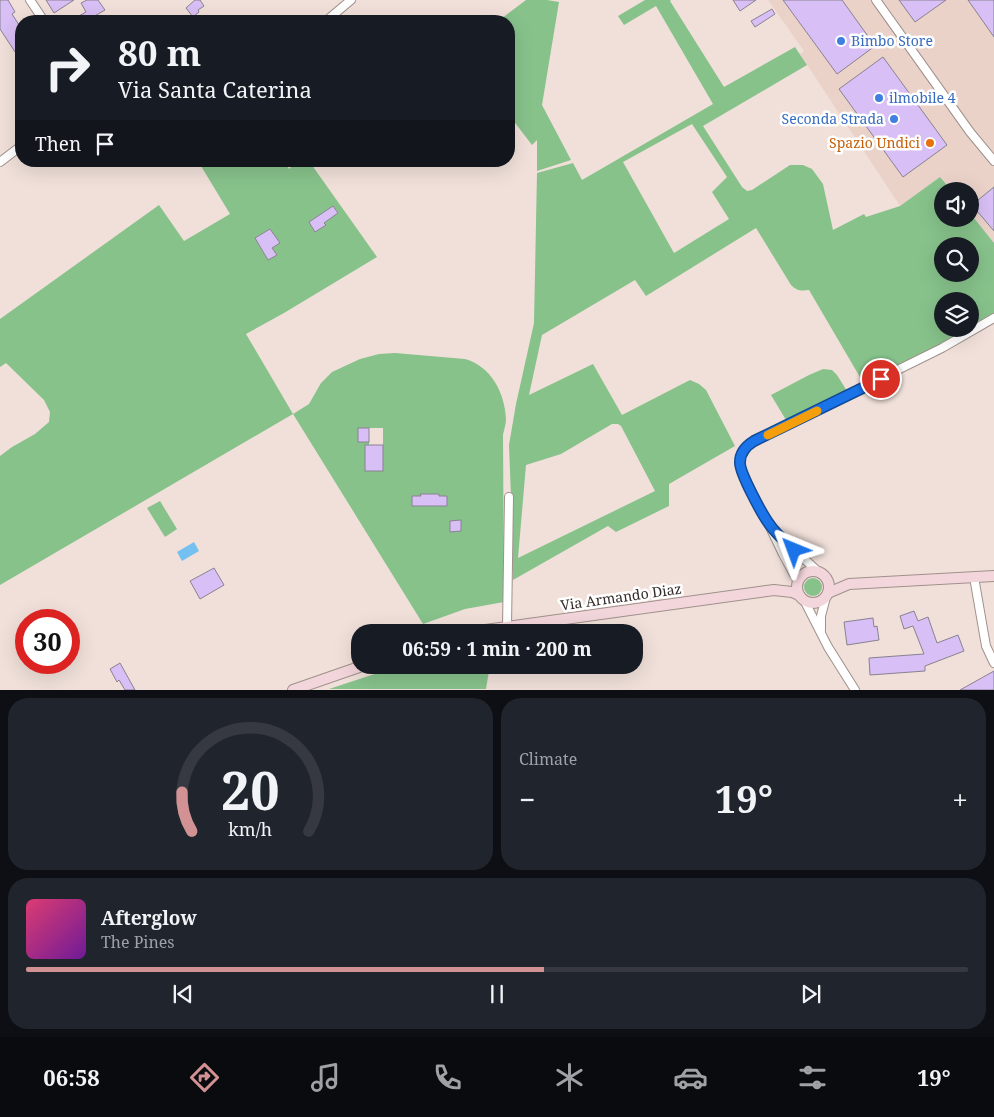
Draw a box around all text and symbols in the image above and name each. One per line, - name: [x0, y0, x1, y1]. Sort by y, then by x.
- text: 80 m: [118, 29, 201, 76]
- place label: Bimbo Store: [851, 31, 933, 50]
- icon: right: [35, 35, 100, 100]
- marker: Bimbo Store: [835, 35, 847, 47]
- text: Via Santa Caterina: [118, 74, 312, 104]
- place label: ilmobile 4: [889, 88, 956, 107]
- marker: ilmobile 4: [873, 92, 885, 104]
- place label: Seconda Strada: [782, 109, 884, 128]
- marker: Seconda Strada: [888, 113, 900, 125]
- icon: arrive: [91, 130, 119, 158]
- text: Then: [35, 131, 81, 157]
- place label: Spazio Undici: [829, 133, 921, 152]
- marker: Spazio Undici: [924, 137, 936, 149]
- map controls: [934, 182, 979, 337]
- button: sound: [934, 182, 979, 227]
- button: search: [934, 237, 979, 282]
- button: layers: [934, 292, 979, 337]
- pin: [860, 358, 902, 400]
- icon: arrive: [867, 365, 895, 393]
- position arrow: [767, 523, 819, 575]
- street label: Via Armando Diaz: [559, 579, 683, 614]
- speed limit sign: 30: [15, 609, 80, 674]
- text: 06:59 · 1 min · 200 m: [402, 636, 592, 662]
- text: Climate: [519, 748, 577, 770]
- text: 20: [221, 754, 280, 825]
- text: 19°: [715, 772, 773, 824]
- text: −: [519, 780, 535, 818]
- text: +: [952, 780, 968, 818]
- text: km/h: [229, 817, 272, 841]
- text: Afterglow: [101, 905, 197, 931]
- text: The Pines: [101, 931, 175, 953]
- icon: previous: [169, 980, 197, 1008]
- icon: pause: [483, 980, 511, 1008]
- icon: next: [797, 980, 825, 1008]
- icon: directions: [187, 1060, 222, 1095]
- icon: music: [308, 1060, 343, 1095]
- icon: phone: [430, 1060, 465, 1095]
- icon: climate: [552, 1060, 587, 1095]
- icon: car: [673, 1060, 708, 1095]
- icon: filters: [795, 1060, 830, 1095]
- text: 06:58: [43, 1062, 100, 1092]
- text: 19°: [917, 1062, 951, 1092]

